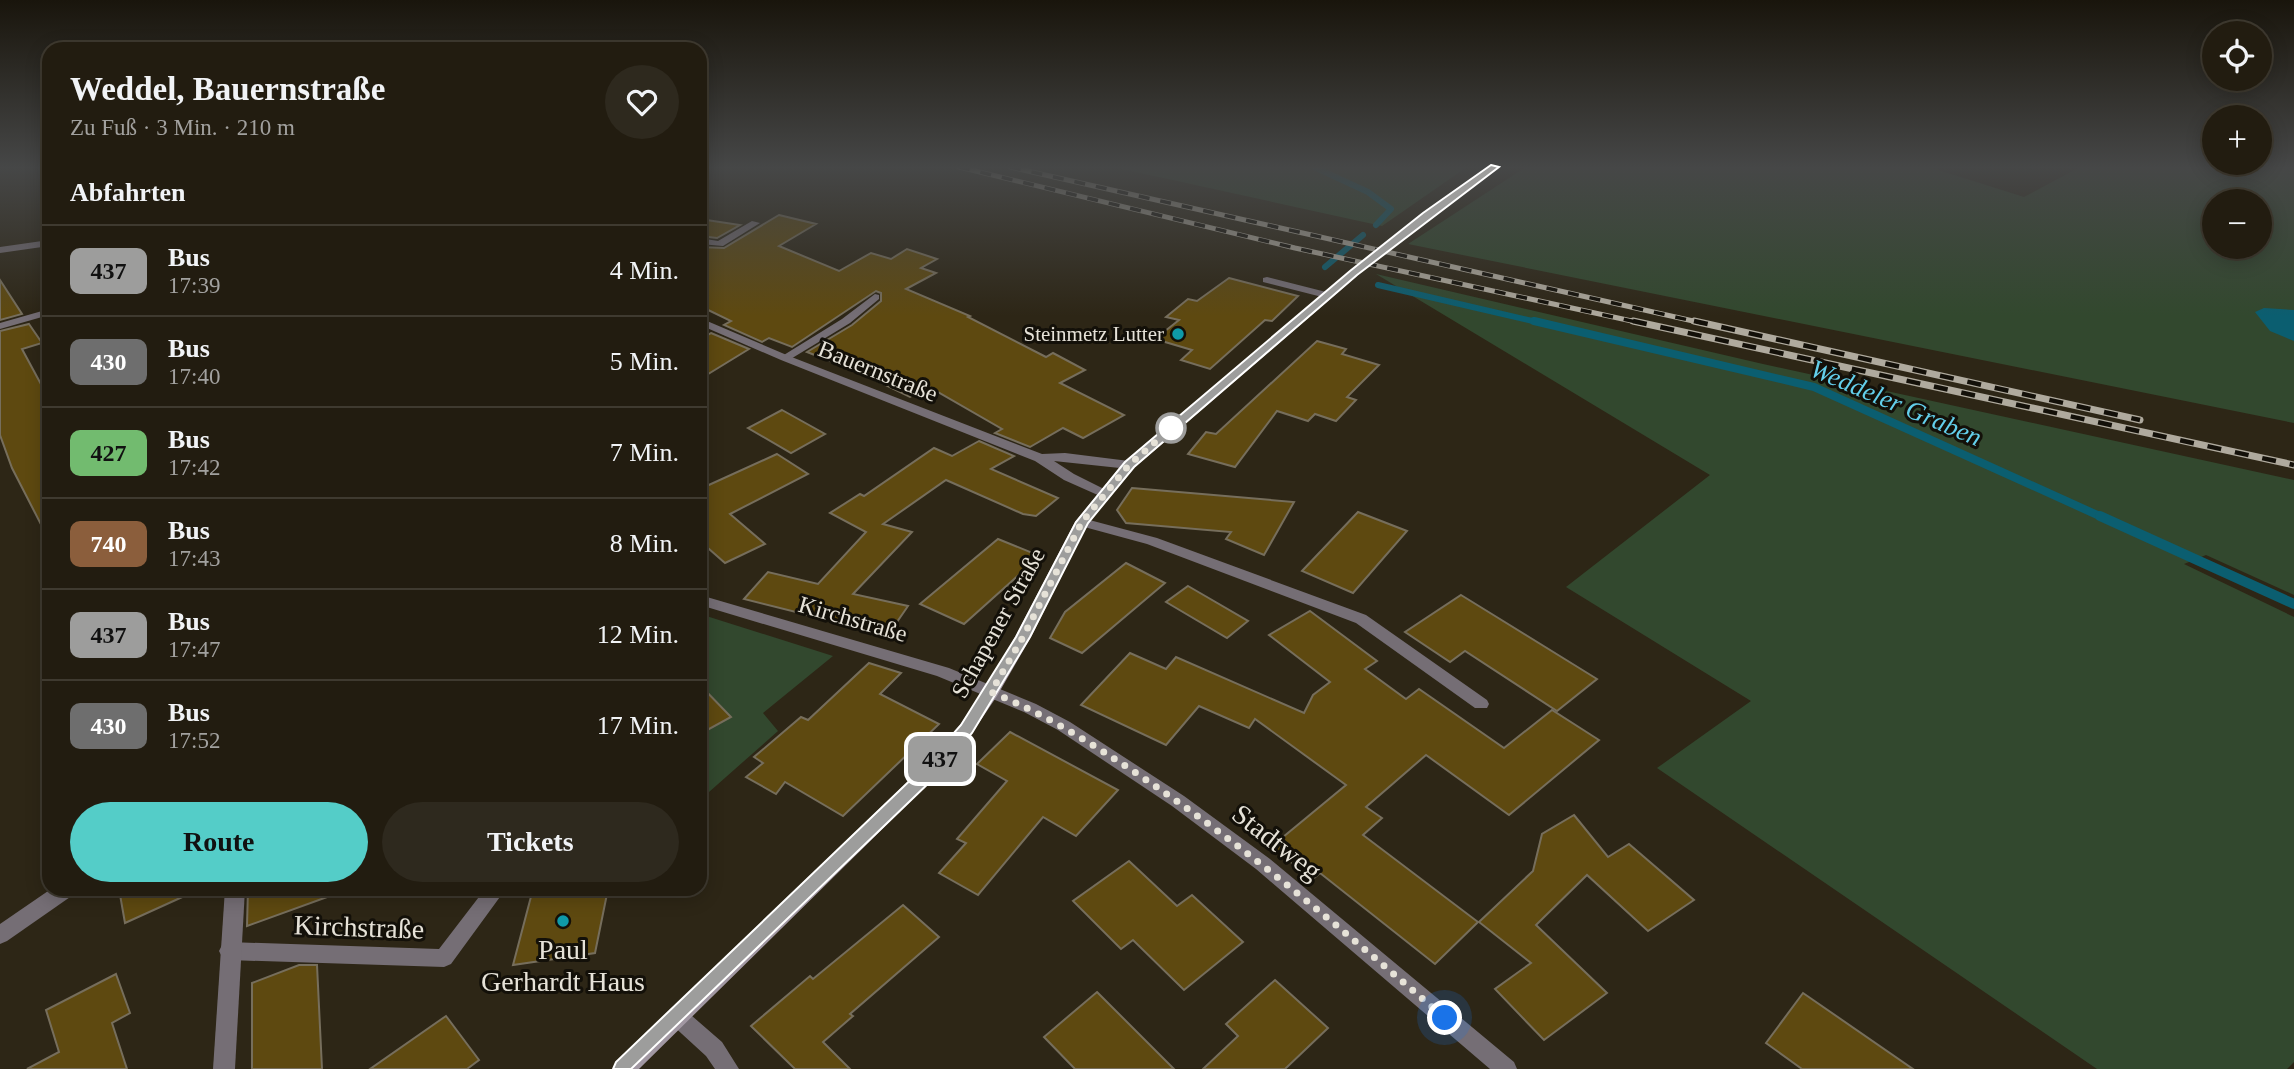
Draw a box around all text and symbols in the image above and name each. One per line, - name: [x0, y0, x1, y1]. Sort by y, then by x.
- map controls: [2202, 21, 2272, 259]
- button: locate: [2202, 21, 2272, 91]
- button: heart: [605, 65, 679, 139]
- text: Weddel, Bauernstraße: [70, 71, 385, 107]
- button: +: [2202, 105, 2272, 175]
- text: Zu Fuß · 3 Min. · 210 m: [70, 115, 295, 140]
- text: Abfahrten: [70, 178, 186, 207]
- button: −: [2202, 189, 2272, 259]
- text: Bus: [168, 243, 210, 272]
- text: 4 Min.: [610, 256, 679, 285]
- text: 437: [91, 258, 127, 284]
- text: 17:39: [168, 273, 220, 298]
- place label: Steinmetz Lutter: [1023, 322, 1164, 346]
- marker: Steinmetz Lutter: [1170, 326, 1186, 342]
- text: Bus: [168, 334, 210, 363]
- street label: Bauernstraße: [814, 335, 942, 407]
- text: 5 Min.: [610, 347, 679, 376]
- text: 430: [91, 349, 127, 375]
- water label: Weddeler Graben: [1806, 354, 1986, 452]
- text: 17:40: [168, 364, 220, 389]
- unlabelled marker: [1156, 413, 1186, 443]
- text: Bus: [168, 425, 210, 454]
- text: 7 Min.: [610, 438, 679, 467]
- text: 427: [91, 440, 127, 466]
- text: 17:42: [168, 455, 220, 480]
- text: Bus: [168, 516, 210, 545]
- text: 8 Min.: [610, 529, 679, 558]
- text: 740: [91, 531, 127, 557]
- street label: Schapener Straße: [946, 544, 1050, 702]
- text: 17:43: [168, 546, 220, 571]
- street label: Kirchstraße: [796, 591, 910, 647]
- text: Bus: [168, 607, 210, 636]
- text: 12 Min.: [597, 620, 679, 649]
- text: 437: [91, 622, 127, 648]
- text: 17:47: [168, 637, 220, 662]
- text: Bus: [168, 698, 210, 727]
- text: 17 Min.: [597, 711, 679, 740]
- text: 430: [91, 713, 127, 739]
- text: 17:52: [168, 728, 220, 753]
- line badge: 437: [900, 736, 980, 782]
- text: 437: [922, 746, 958, 772]
- street label: Stadtweg: [1226, 798, 1328, 886]
- button: Route: [70, 802, 368, 882]
- button: Tickets: [382, 802, 679, 882]
- street label: Kirchstraße: [293, 909, 425, 945]
- marker: Paul Gerhardt Haus: [555, 913, 571, 929]
- place label: Paul Gerhardt Haus: [481, 934, 645, 997]
- your location: [1427, 1000, 1462, 1035]

